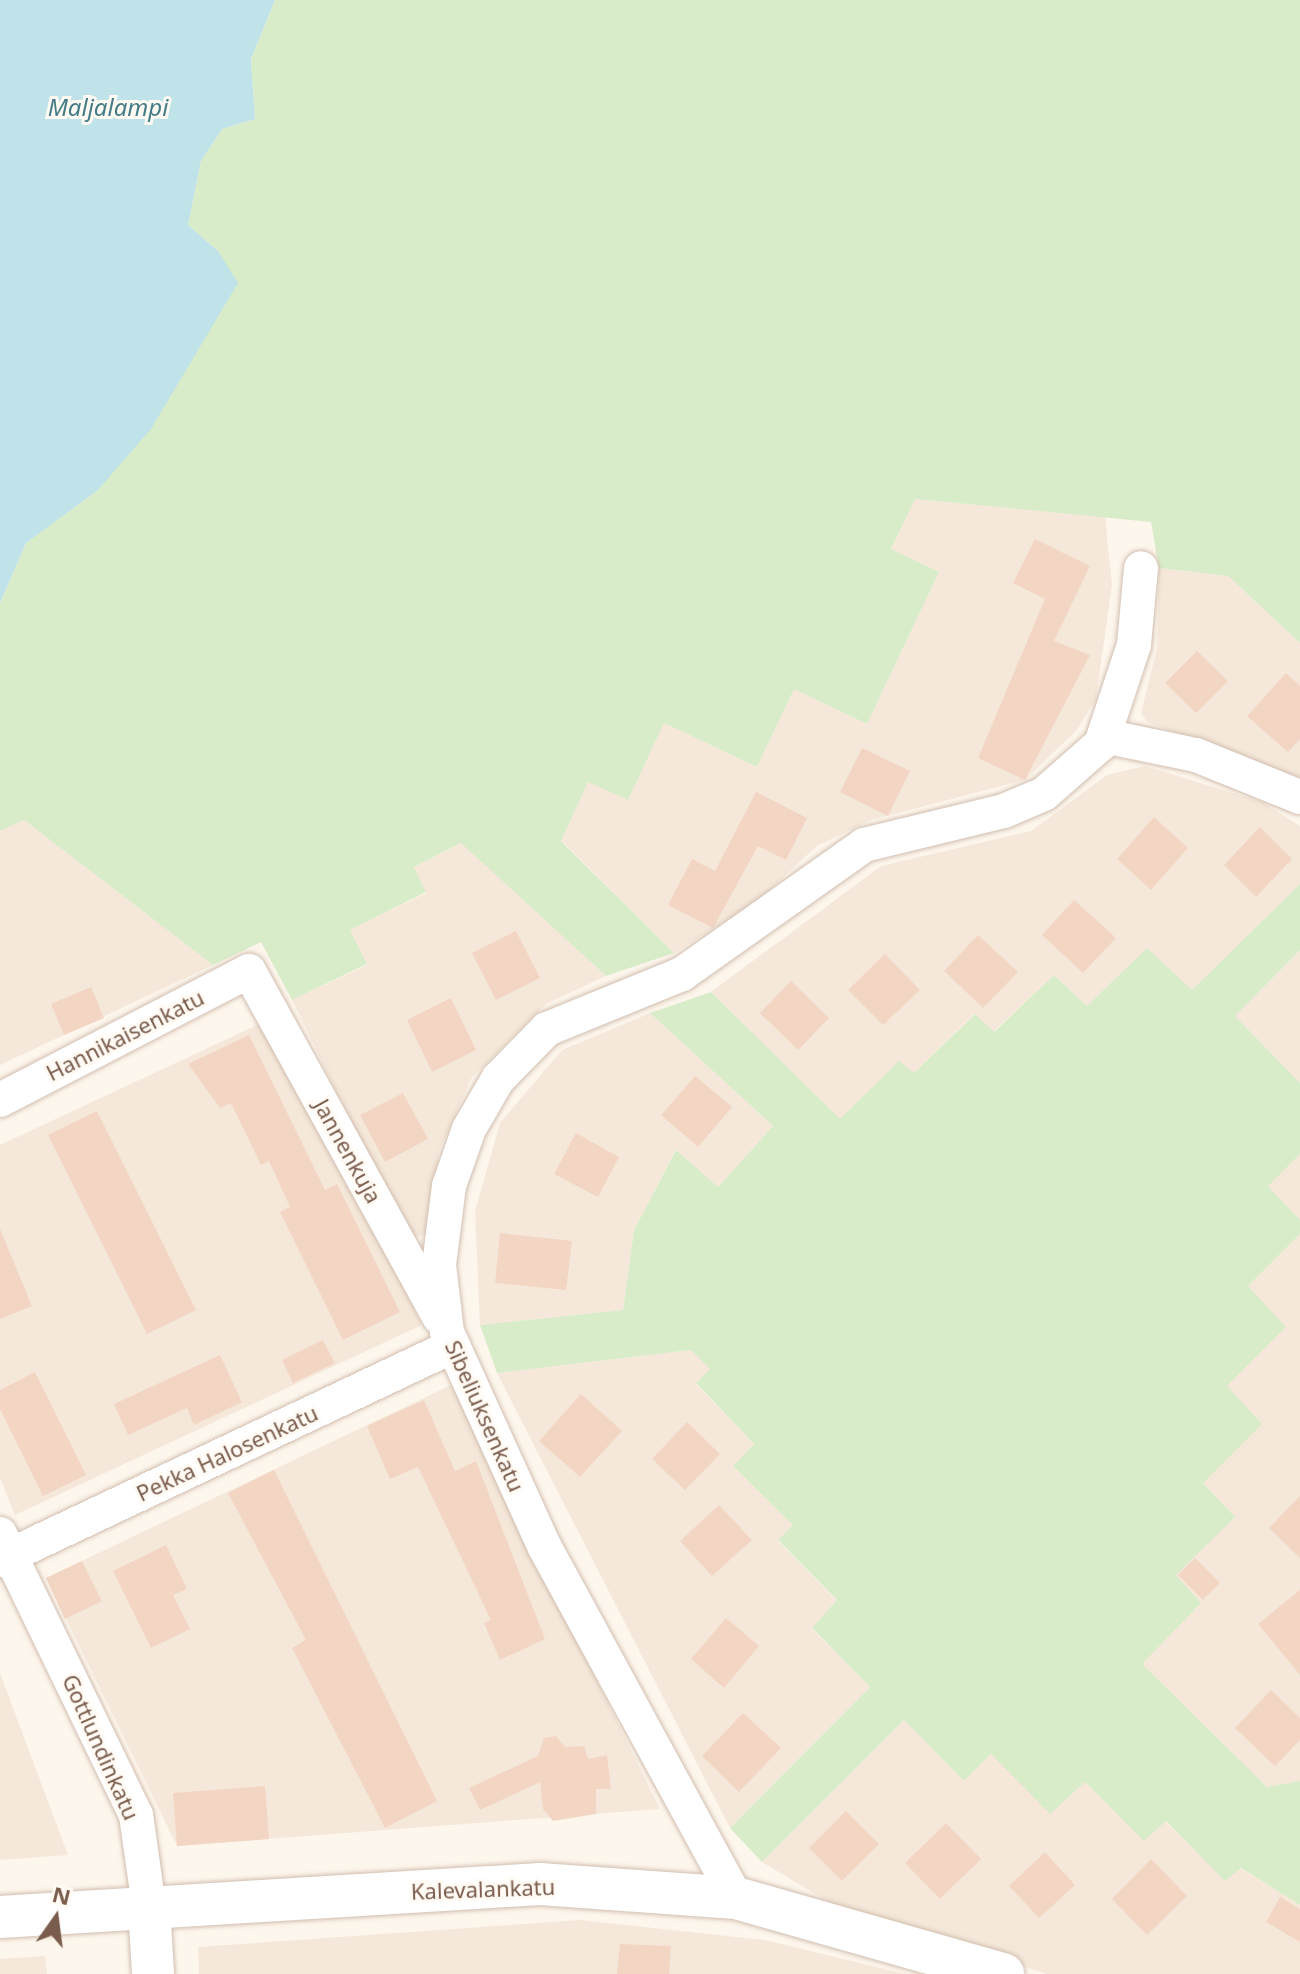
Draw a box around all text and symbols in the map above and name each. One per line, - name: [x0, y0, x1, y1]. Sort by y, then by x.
- water label: Maljalampi: [48, 93, 168, 121]
- street label: Hannikaisenkatu: [42, 984, 208, 1086]
- street label: Jannenkuja: [309, 1094, 387, 1208]
- street label: Sibeliuksenkatu: [440, 1336, 530, 1496]
- street label: Pekka Halosenkatu: [132, 1399, 322, 1507]
- street label: Gottlundinkatu: [57, 1670, 145, 1824]
- street label: Kalevalankatu: [410, 1873, 556, 1905]
- north arrow: [16, 1878, 96, 1958]
- text: N: [49, 1878, 74, 1911]

